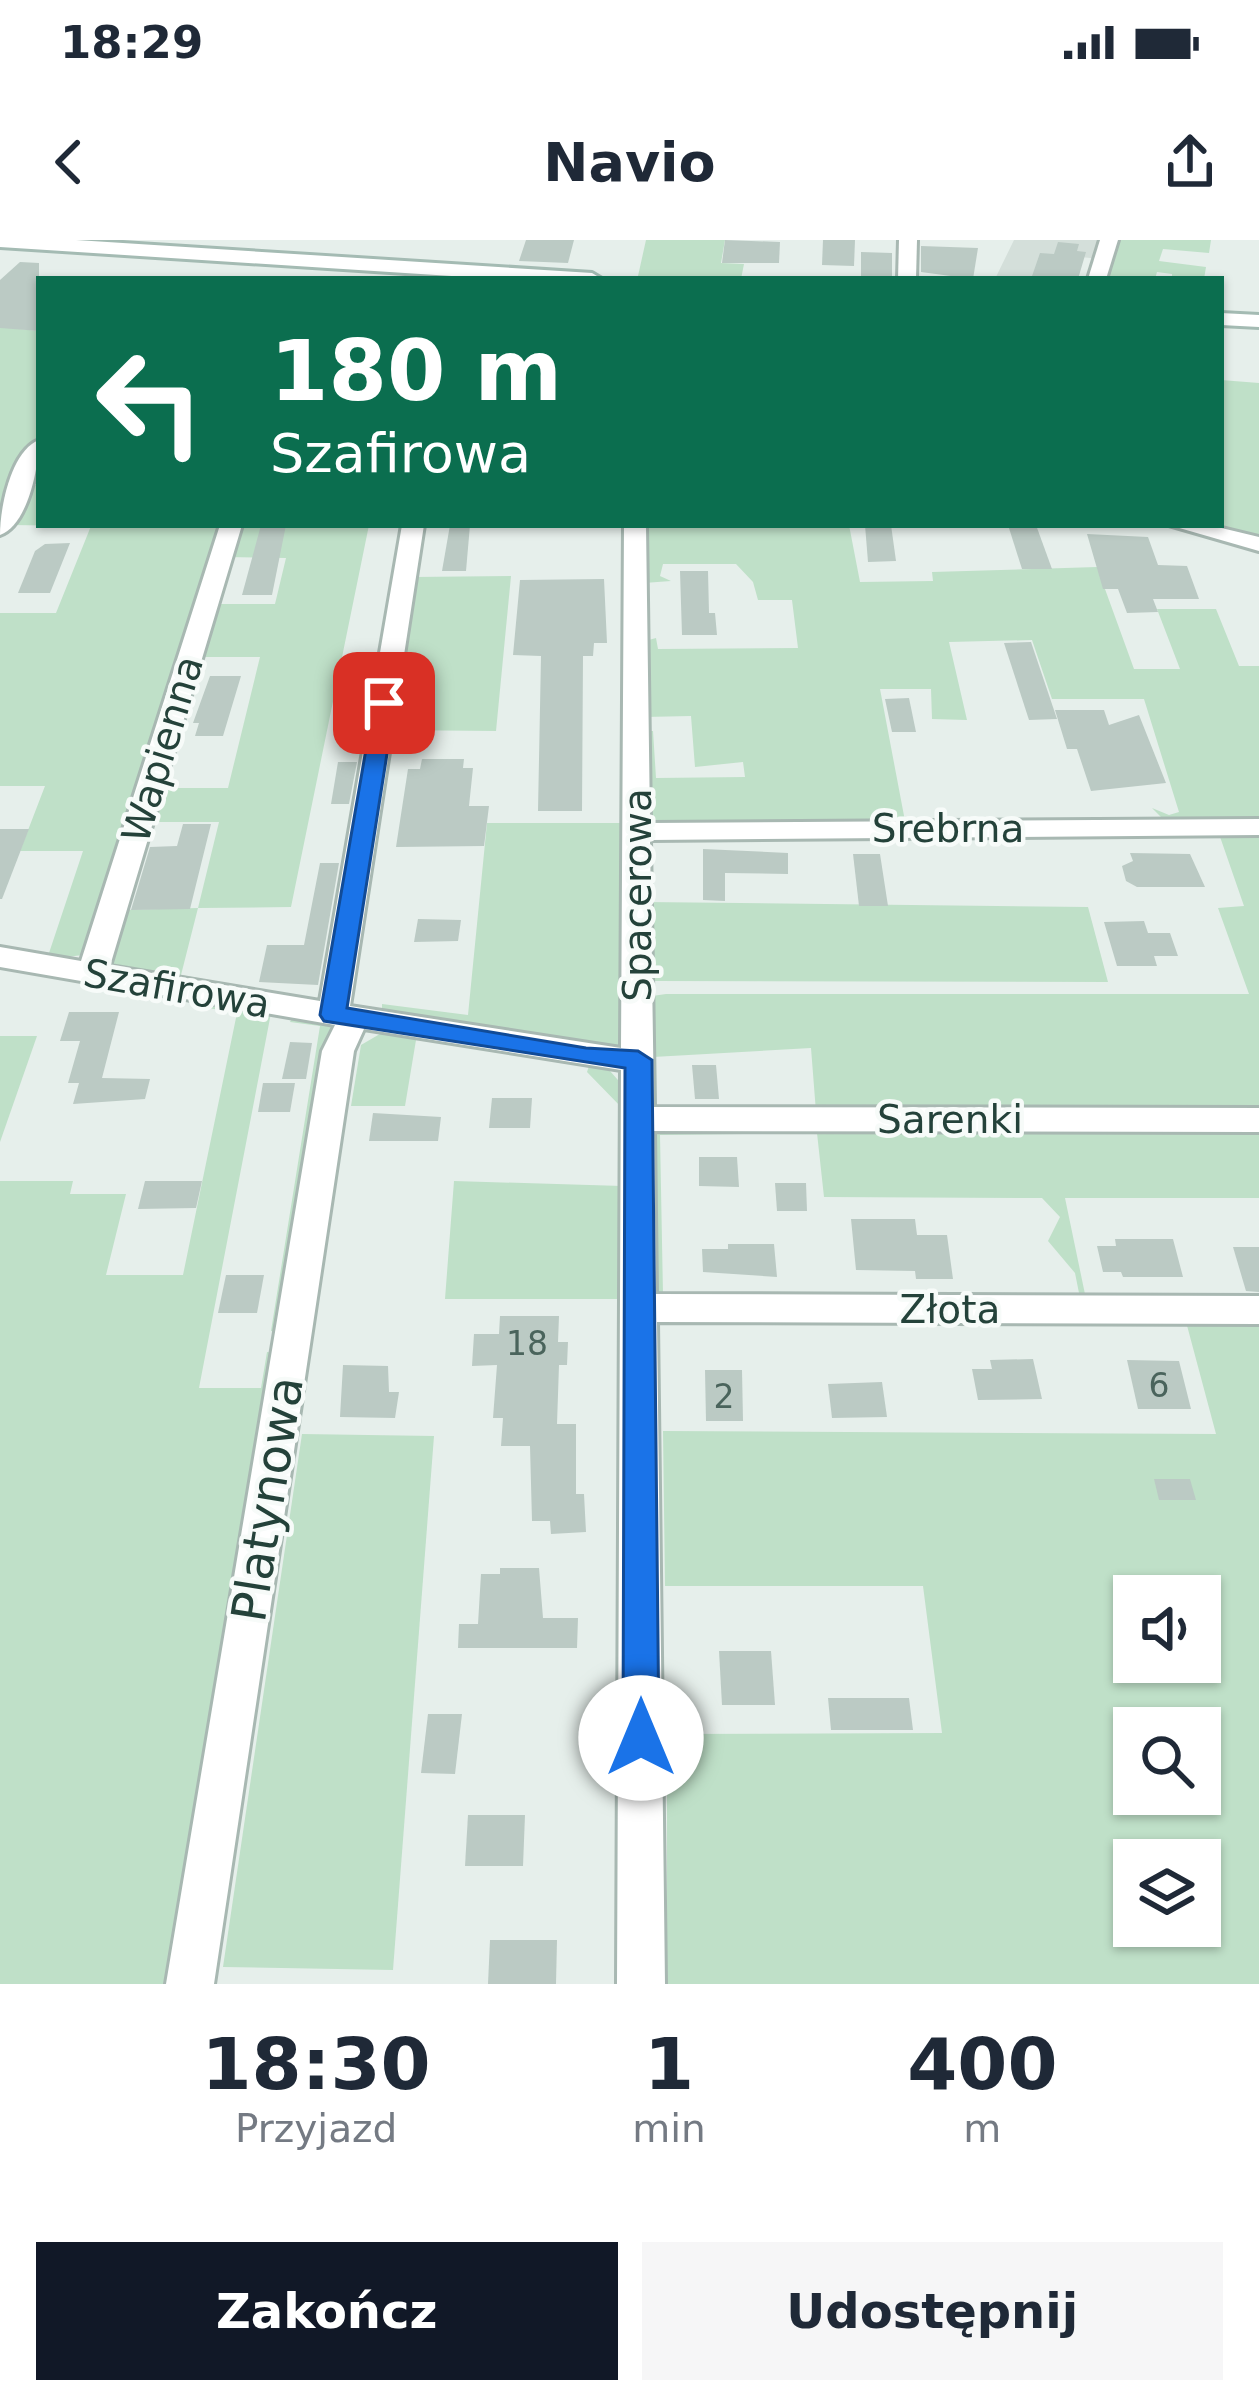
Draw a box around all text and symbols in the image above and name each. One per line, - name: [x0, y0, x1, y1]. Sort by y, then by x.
- text: 18:29: [60, 16, 203, 69]
- icon: back: [36, 129, 102, 195]
- icon: share: [1157, 129, 1223, 195]
- text: Navio: [543, 131, 716, 194]
- text: 180 m: [270, 322, 562, 420]
- icon: left: [72, 324, 228, 480]
- text: Szafirowa: [270, 422, 531, 485]
- street label: Wapienna: [113, 650, 212, 848]
- pin: [333, 652, 435, 754]
- icon: arrive: [351, 670, 417, 736]
- street label: Spacerowa: [615, 788, 660, 1002]
- street label: Srebrna: [872, 806, 1024, 851]
- street label: Szafirowa: [80, 950, 274, 1027]
- street label: Sarenki: [877, 1097, 1023, 1142]
- street label: Złota: [900, 1287, 1000, 1332]
- house number: 18: [506, 1324, 548, 1363]
- house number: 6: [1149, 1366, 1170, 1405]
- street label: Platynowa: [220, 1372, 314, 1626]
- house number: 2: [714, 1377, 735, 1416]
- map controls: [1113, 1575, 1221, 1947]
- button: sound: [1113, 1575, 1221, 1683]
- position arrow: [578, 1675, 704, 1801]
- button: search: [1113, 1707, 1221, 1815]
- button: layers: [1113, 1839, 1221, 1947]
- text: 18:30: [201, 2022, 431, 2106]
- text: 1: [644, 2022, 694, 2106]
- text: 400: [907, 2022, 1057, 2106]
- text: Przyjazd: [235, 2106, 397, 2151]
- text: min: [632, 2106, 706, 2151]
- text: m: [963, 2106, 1001, 2151]
- button: Zakończ: [36, 2242, 618, 2380]
- button: Udostępnij: [642, 2242, 1223, 2380]

